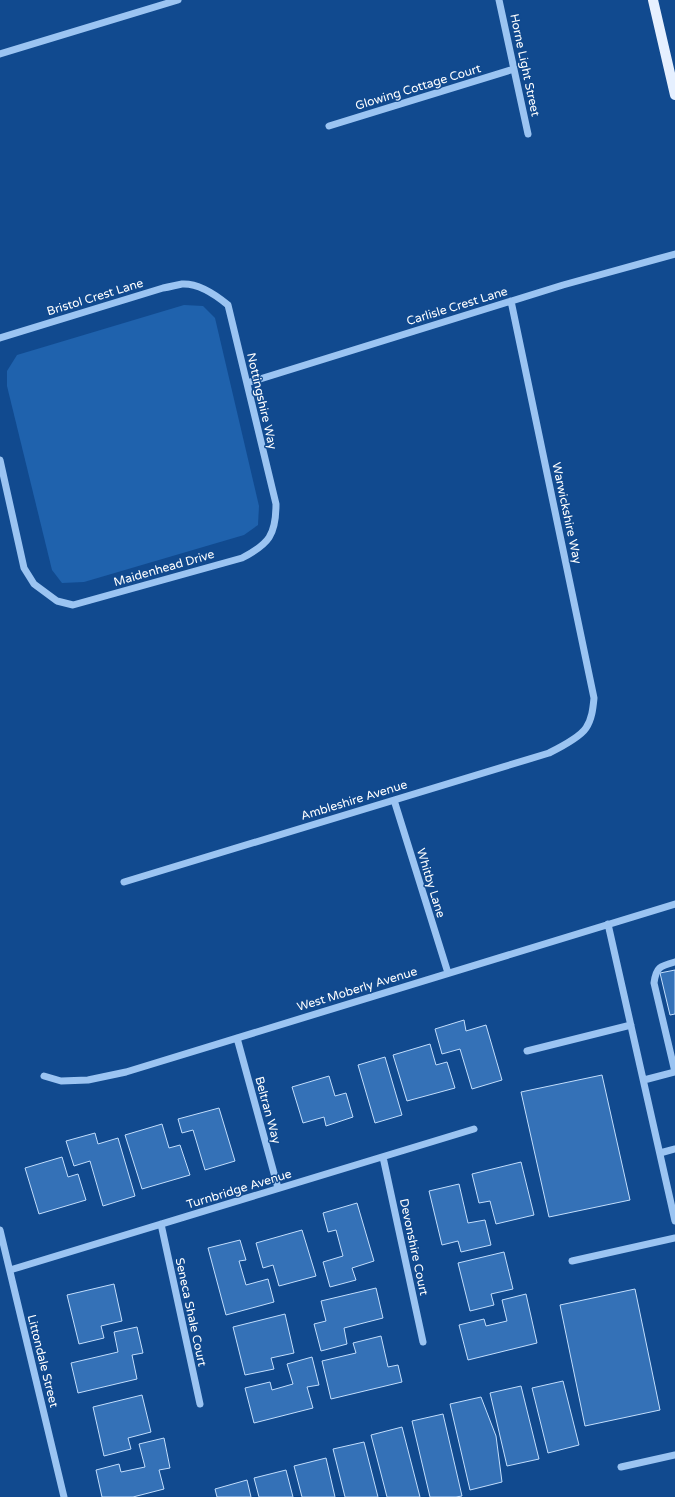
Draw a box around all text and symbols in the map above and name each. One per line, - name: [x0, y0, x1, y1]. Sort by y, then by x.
- street label: Horne Light Street: [507, 12, 543, 118]
- street label: Glowing Cottage Court: [354, 61, 483, 113]
- street label: Bristol Crest Lane: [45, 276, 145, 318]
- street label: Carlisle Crest Lane: [405, 284, 509, 328]
- street label: Nottingshire Way: [244, 351, 280, 451]
- street label: Warwickshire Way: [549, 461, 585, 566]
- street label: Maidenhead Drive: [112, 547, 216, 589]
- street label: Ambleshire Avenue: [299, 777, 409, 823]
- street label: Whitby Lane: [414, 847, 448, 920]
- street label: West Moberly Avenue: [295, 964, 419, 1014]
- street label: Beltran Way: [252, 1075, 284, 1146]
- street label: Turnbridge Avenue: [185, 1166, 293, 1212]
- street label: Devonshire Court: [397, 1197, 431, 1297]
- street label: Seneca Shale Court: [173, 1256, 209, 1368]
- street label: Littondale Street: [25, 1313, 61, 1409]

